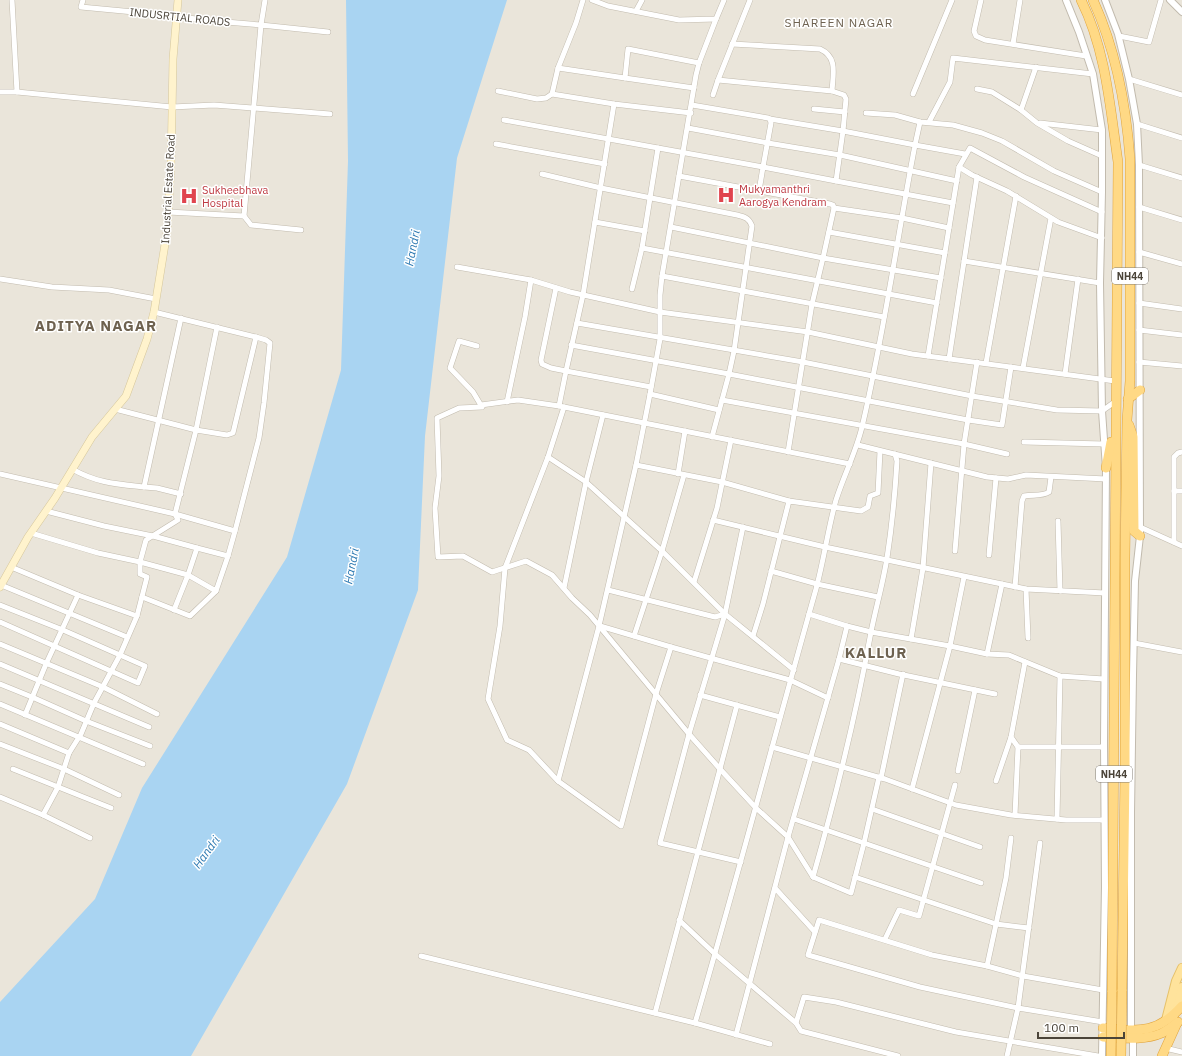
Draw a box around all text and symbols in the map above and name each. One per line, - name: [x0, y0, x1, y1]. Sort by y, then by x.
- street label: INDUSRTIAL ROADS: [129, 5, 231, 29]
- district label: SHAREEN NAGAR: [785, 15, 893, 30]
- street label: Industrial Estate Road: [158, 134, 178, 244]
- place label: Mukyamanthri Aarogya Kendram: [739, 182, 827, 209]
- place label: Sukheebhava Hospital: [202, 183, 268, 210]
- hospital icon: Mukyamanthri Aarogya Kendram: [716, 185, 736, 205]
- hospital icon: Sukheebhava Hospital: [179, 186, 199, 206]
- water label: Handri: [401, 228, 423, 267]
- road number: NH44: [1112, 268, 1148, 284]
- district label: ADITYA NAGAR: [35, 316, 157, 335]
- water label: Handri: [340, 546, 362, 585]
- district label: KALLUR: [845, 643, 907, 662]
- road number: NH44: [1096, 766, 1132, 782]
- water label: Handri: [189, 832, 223, 871]
- scale bar: [1038, 1014, 1124, 1040]
- text: 100 m: [1044, 1020, 1079, 1035]

